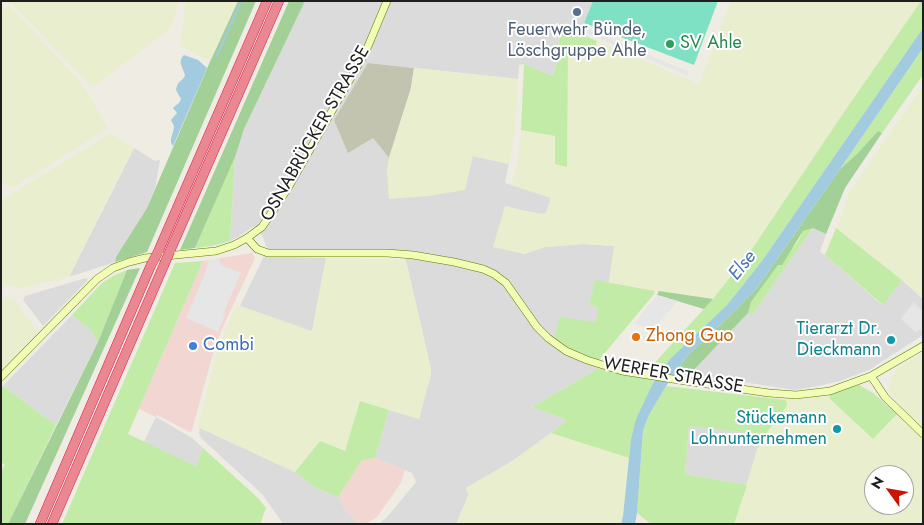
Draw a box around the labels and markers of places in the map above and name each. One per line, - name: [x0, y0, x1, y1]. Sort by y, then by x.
- marker: Feuerwehr Bünde, Löschgruppe Ahle: [571, 6, 583, 18]
- place label: Feuerwehr Bünde, Löschgruppe Ahle: [507, 20, 647, 62]
- place label: SV Ahle: [680, 33, 742, 55]
- marker: SV Ahle: [664, 38, 676, 50]
- place label: Tierarzt Dr. Dieckmann: [796, 319, 881, 362]
- place label: Zhong Guo: [646, 326, 733, 348]
- marker: Zhong Guo: [630, 331, 642, 343]
- marker: Tierarzt Dr. Dieckmann: [885, 334, 897, 346]
- place label: Combi: [203, 335, 254, 357]
- marker: Combi: [187, 340, 199, 352]
- place label: Stückemann Lohnunternehmen: [691, 408, 827, 450]
- marker: Stückemann Lohnunternehmen: [831, 423, 843, 435]

